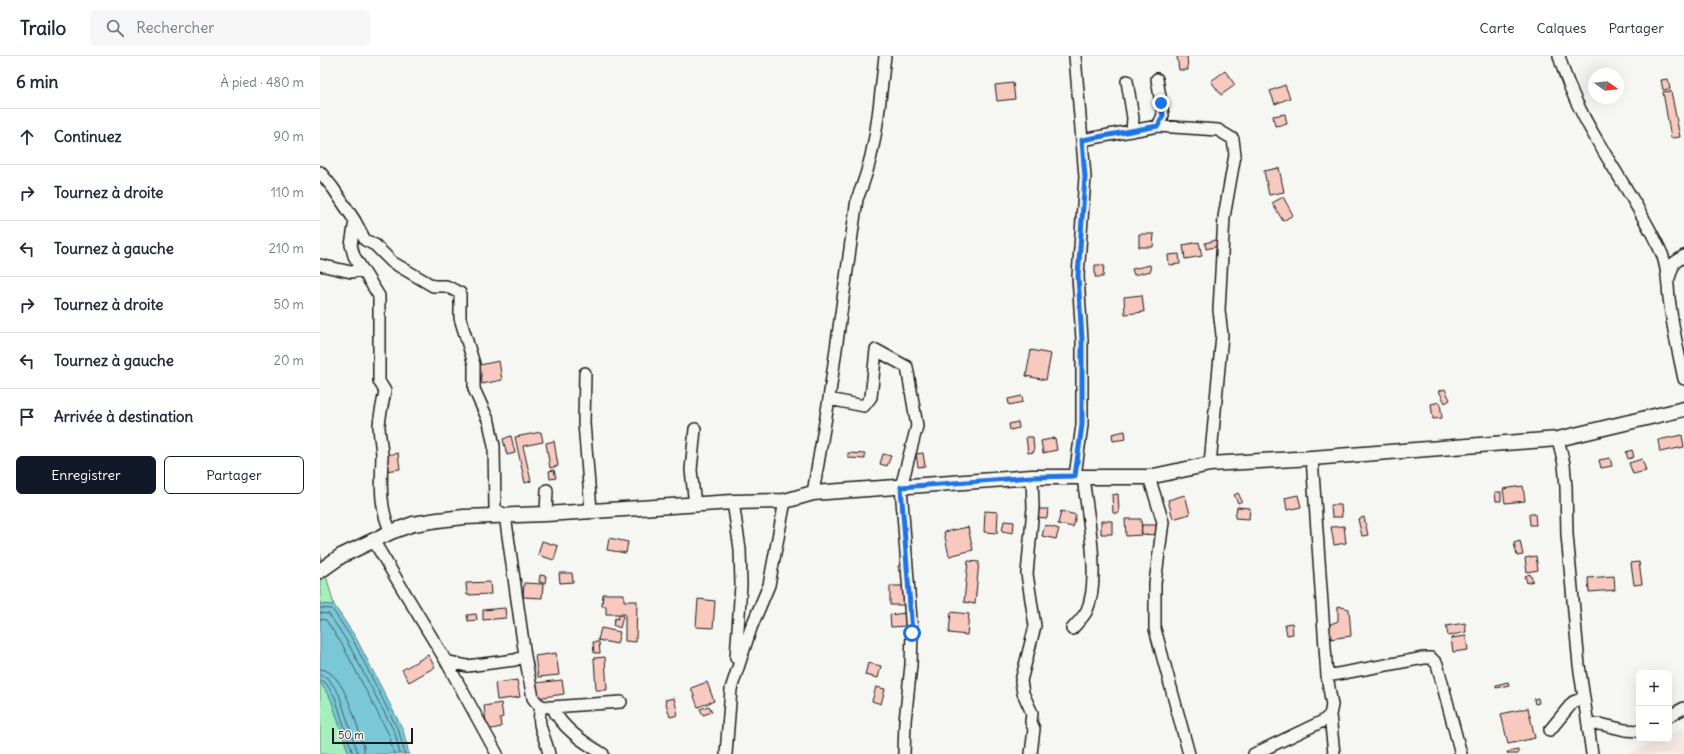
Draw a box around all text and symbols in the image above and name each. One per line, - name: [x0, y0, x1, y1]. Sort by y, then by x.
- search box: [90, 10, 370, 46]
- text: Trailo: [20, 16, 66, 40]
- icon: search: [104, 17, 126, 39]
- text: Rechercher: [136, 18, 214, 37]
- text: Carte: [1480, 19, 1514, 37]
- text: Calques: [1536, 19, 1586, 37]
- text: Partager: [1608, 19, 1664, 37]
- north arrow: [1588, 68, 1624, 104]
- text: 6 min: [16, 71, 58, 93]
- text: À pied · 480 m: [220, 74, 304, 91]
- route end: [1152, 94, 1170, 112]
- icon: ahead: [16, 126, 38, 148]
- text: Continuez: [54, 127, 122, 146]
- text: 90 m: [273, 128, 304, 145]
- icon: right: [16, 182, 38, 204]
- text: Tournez à droite: [54, 183, 163, 202]
- text: 110 m: [271, 184, 304, 201]
- icon: left: [16, 238, 38, 260]
- text: Tournez à gauche: [54, 239, 174, 258]
- text: 210 m: [269, 240, 304, 257]
- icon: right: [16, 294, 38, 316]
- text: Tournez à droite: [54, 295, 163, 314]
- text: 50 m: [273, 296, 304, 313]
- icon: left: [16, 350, 38, 372]
- text: Tournez à gauche: [54, 351, 174, 370]
- text: 20 m: [274, 352, 304, 369]
- icon: arrive: [16, 406, 38, 428]
- text: Arrivée à destination: [54, 407, 193, 426]
- button: Enregistrer: [16, 456, 156, 494]
- button: Partager: [164, 456, 304, 494]
- route start: [903, 624, 921, 642]
- map controls: [1636, 670, 1672, 742]
- button: +: [1636, 670, 1672, 706]
- button: −: [1636, 706, 1672, 742]
- scale bar: [332, 726, 413, 745]
- text: 50 m: [338, 728, 364, 742]

